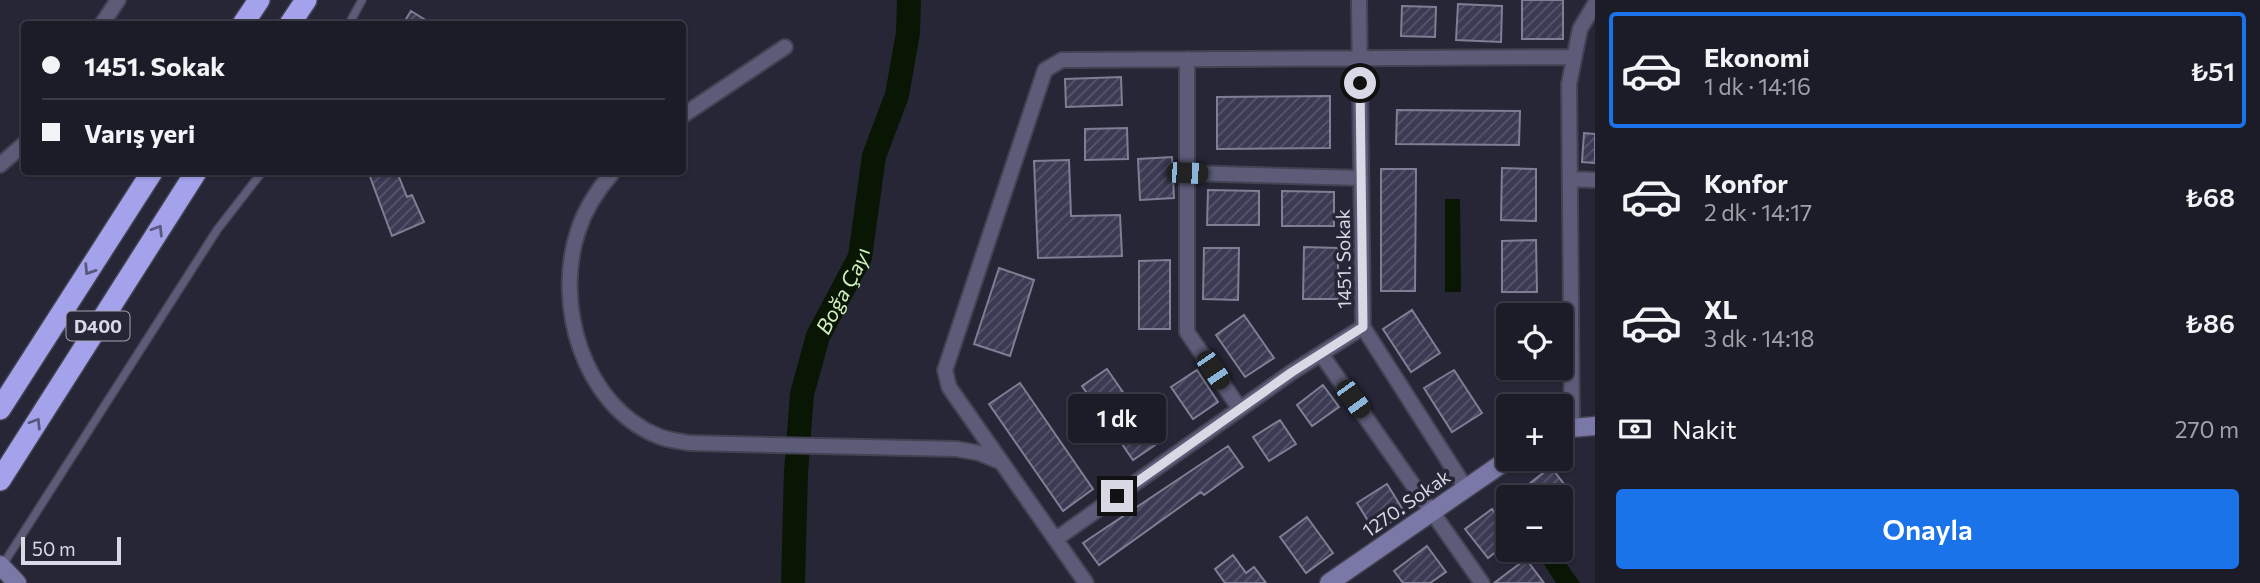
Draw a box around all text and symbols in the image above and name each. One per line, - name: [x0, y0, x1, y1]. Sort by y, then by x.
- icon: car: [1620, 39, 1683, 102]
- text: Ekonomi: [1704, 41, 1810, 72]
- text: 1451. Sokak: [84, 50, 225, 81]
- text: ₺51: [2190, 55, 2235, 86]
- route start: [1344, 67, 1376, 99]
- text: 1 dk · 14:16: [1704, 72, 1811, 100]
- text: Varış yeri: [84, 117, 195, 148]
- car: [1166, 162, 1209, 184]
- icon: car: [1620, 165, 1683, 228]
- text: Konfor: [1704, 167, 1788, 198]
- text: ₺68: [2185, 181, 2235, 212]
- text: 2 dk · 14:17: [1704, 198, 1812, 226]
- street label: 1451. Sokak: [1331, 209, 1355, 309]
- one-way arrow: [150, 225, 163, 238]
- water label: Boğa Çayı: [809, 246, 874, 338]
- one-way arrow: [84, 263, 97, 276]
- icon: car: [1620, 291, 1683, 354]
- text: XL: [1704, 293, 1738, 324]
- map controls: [1496, 303, 1573, 562]
- button: locate: [1496, 303, 1573, 380]
- text: ₺86: [2185, 307, 2235, 338]
- road number: D400: [66, 312, 130, 340]
- text: 3 dk · 14:18: [1704, 324, 1814, 352]
- car: [1193, 347, 1234, 393]
- car: [1333, 376, 1374, 422]
- callout: 1 dk: [1068, 394, 1166, 444]
- button: +: [1496, 394, 1573, 471]
- text: 1 dk: [1097, 404, 1137, 432]
- icon: cash: [1616, 410, 1654, 448]
- text: Nakit: [1672, 413, 1737, 444]
- text: 270 m: [2175, 415, 2239, 443]
- one-way arrow: [28, 417, 41, 430]
- street label: 1270. Sokak: [1358, 464, 1454, 542]
- route end: [1101, 480, 1133, 512]
- button: −: [1496, 485, 1573, 562]
- button: Onayla: [1616, 489, 2239, 569]
- scale bar: [21, 534, 121, 566]
- text: 50 m: [32, 537, 76, 560]

